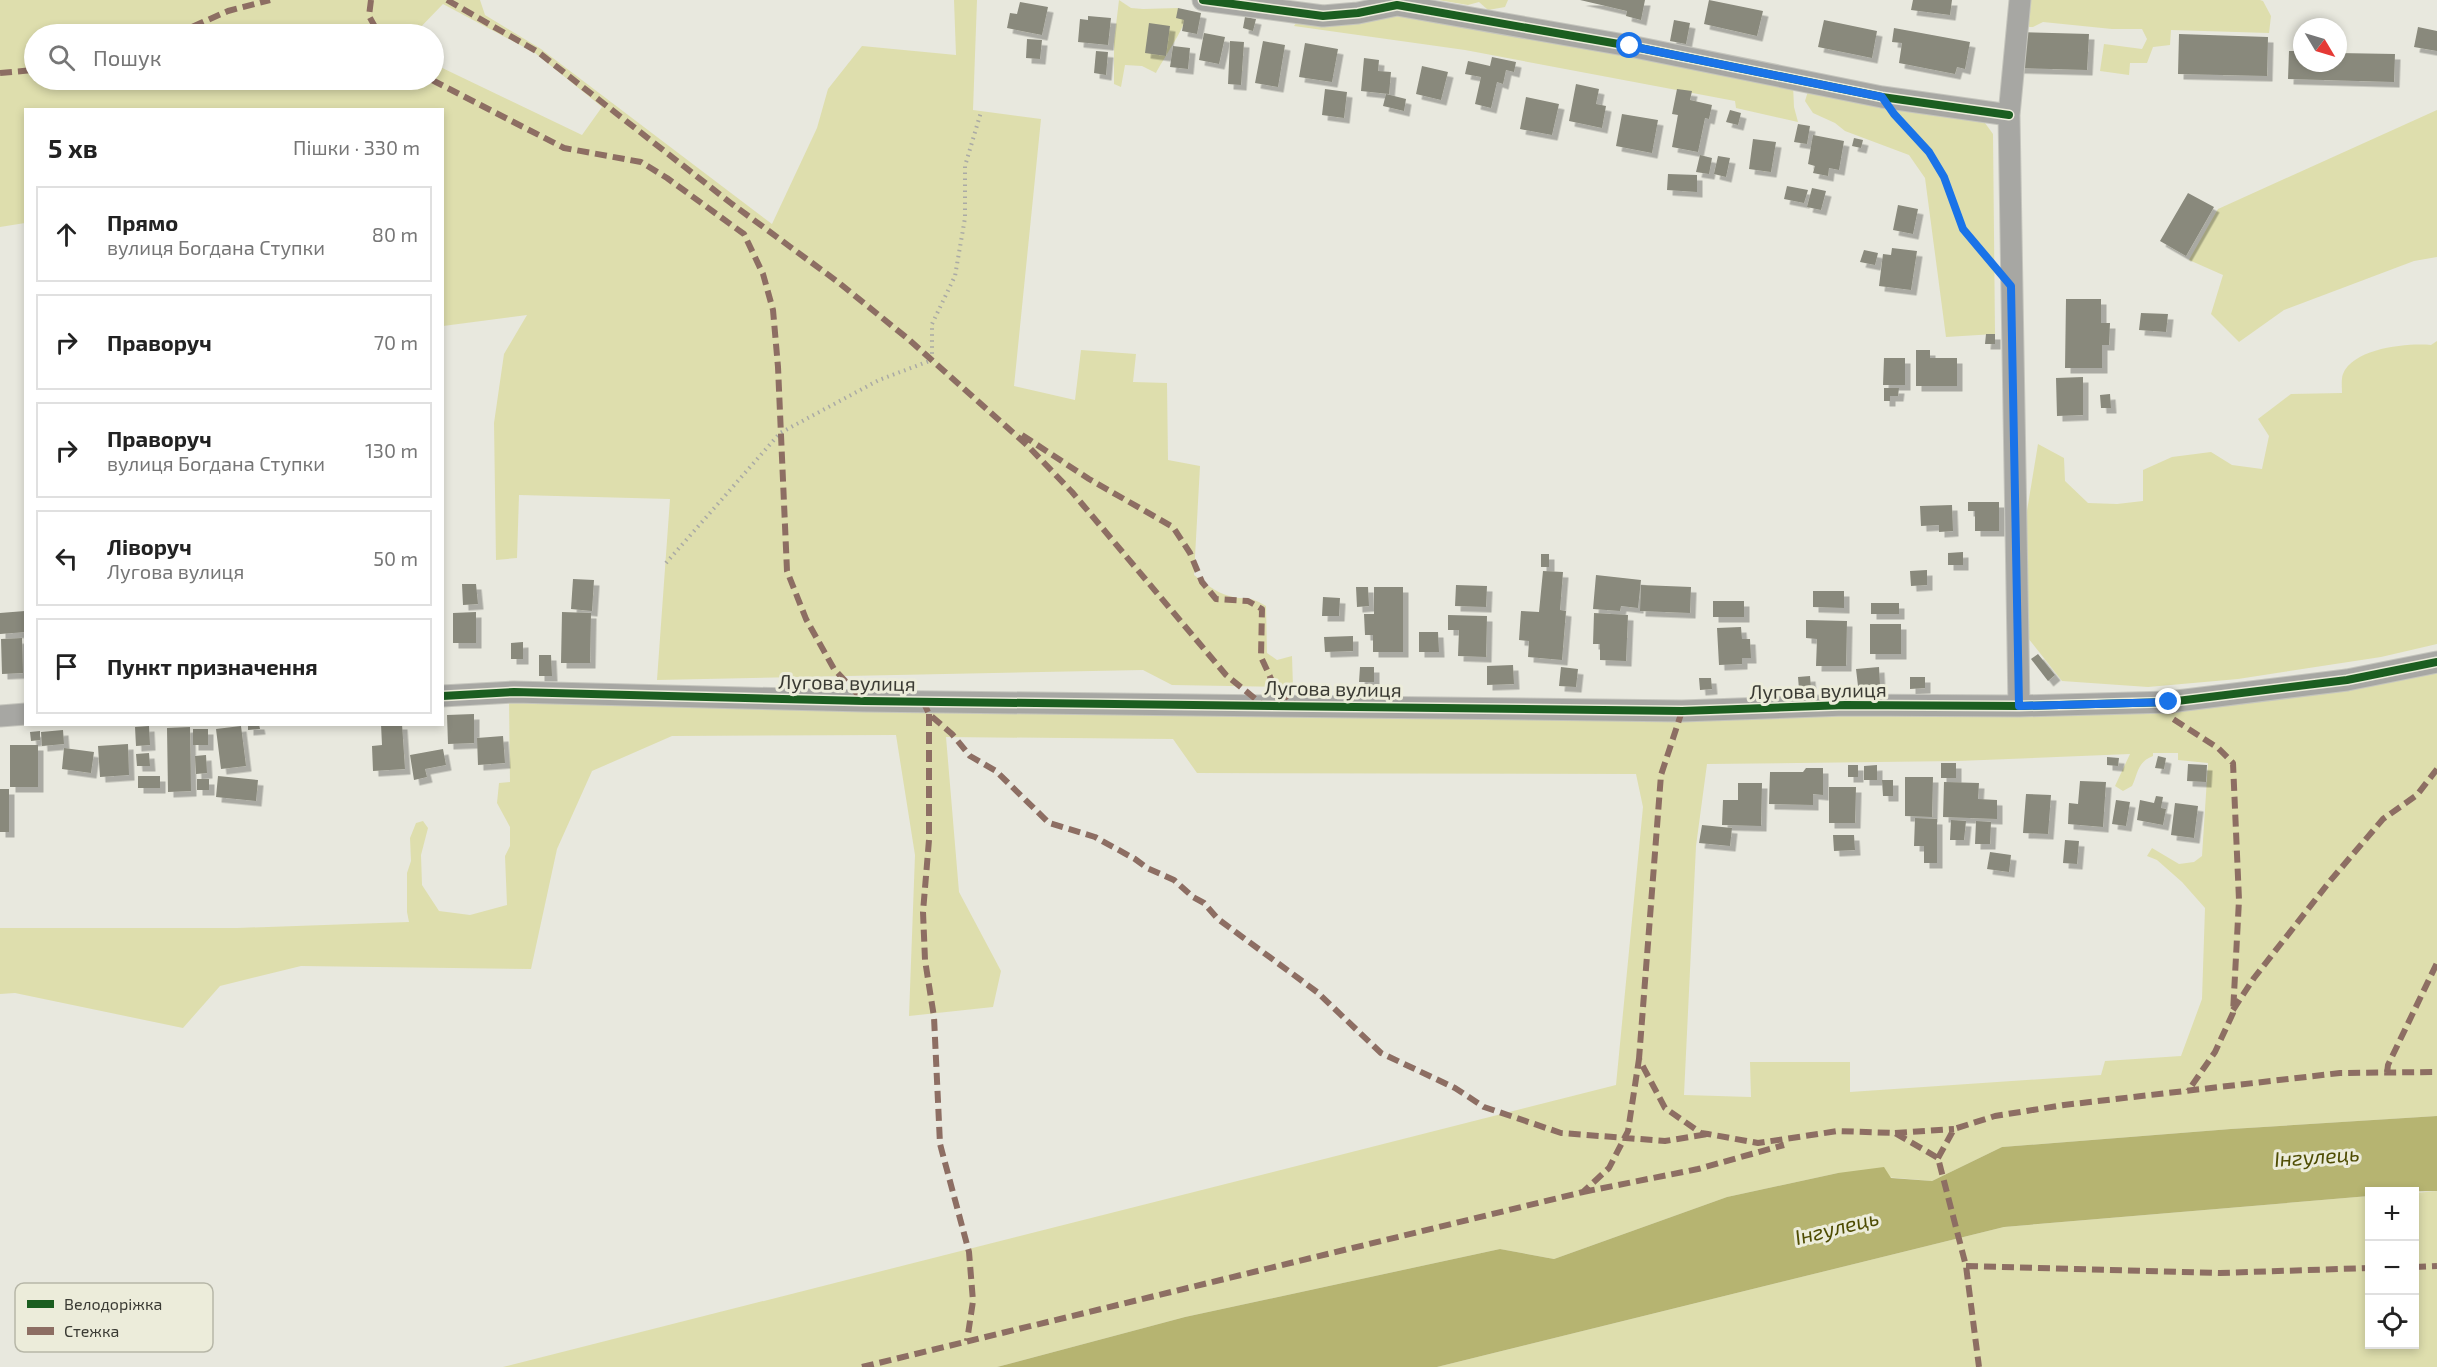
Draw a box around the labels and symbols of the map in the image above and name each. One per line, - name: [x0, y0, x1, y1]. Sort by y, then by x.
- north arrow: [2293, 18, 2347, 72]
- route start: [1616, 32, 1642, 58]
- street label: Лугова вулиця: [778, 669, 916, 696]
- street label: Лугова вулиця: [1264, 675, 1402, 702]
- street label: Лугова вулиця: [1749, 677, 1887, 704]
- route end: [2155, 688, 2181, 714]
- water label: Інгулець: [2273, 1140, 2361, 1171]
- water label: Інгулець: [1792, 1204, 1881, 1249]
- legend: [15, 1283, 213, 1352]
- text: Велодоріжка: [64, 1294, 162, 1313]
- text: Стежка: [64, 1321, 119, 1340]

